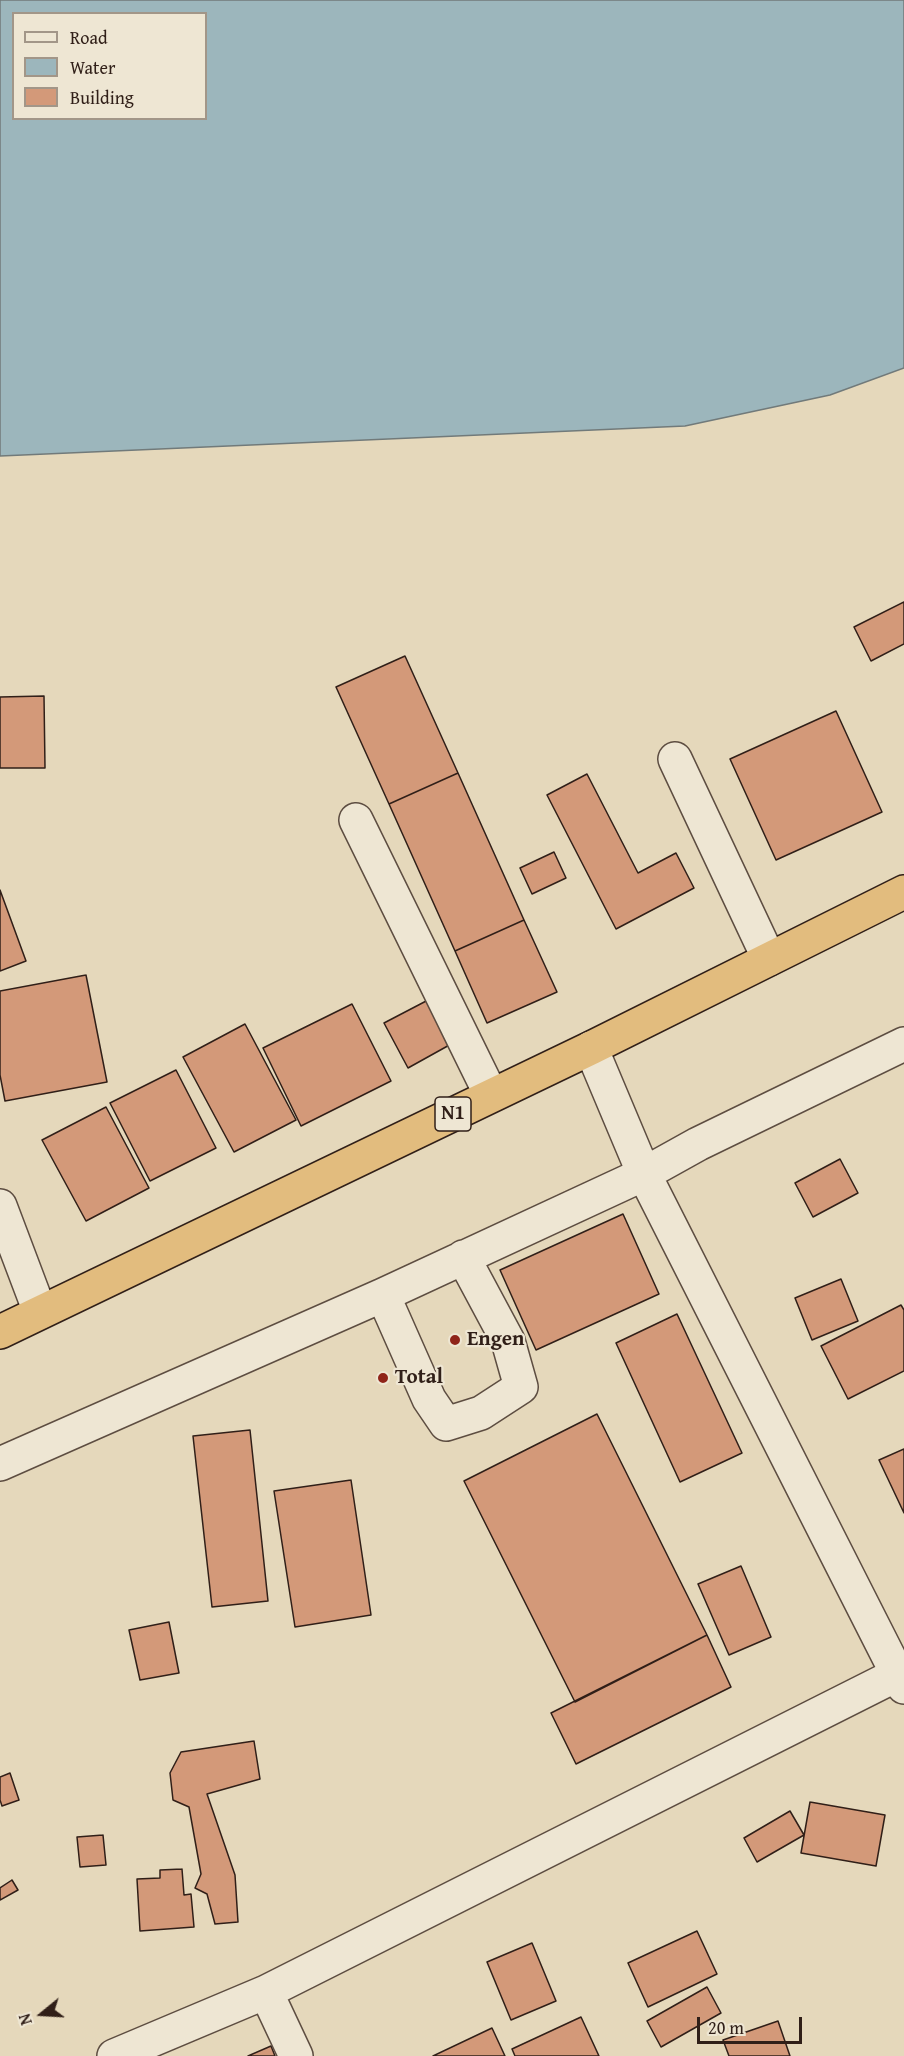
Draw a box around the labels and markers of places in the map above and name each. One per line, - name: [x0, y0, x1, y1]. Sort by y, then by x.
- place label: Engen: [467, 1327, 524, 1353]
- marker: Engen: [448, 1333, 462, 1347]
- place label: Total: [395, 1365, 443, 1391]
- marker: Total: [376, 1371, 390, 1385]

